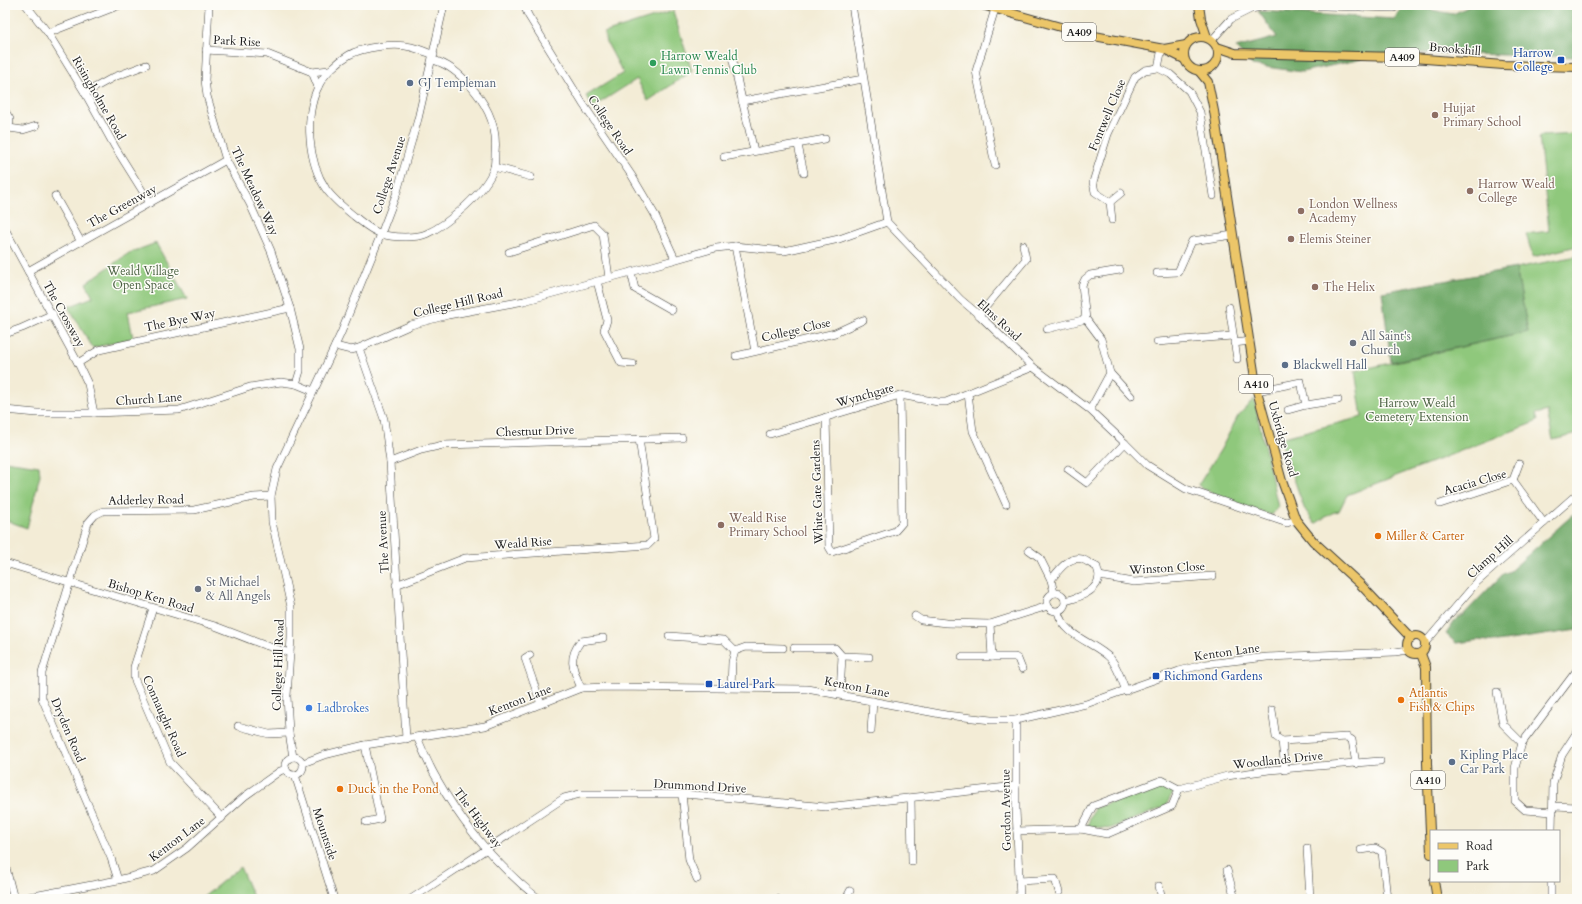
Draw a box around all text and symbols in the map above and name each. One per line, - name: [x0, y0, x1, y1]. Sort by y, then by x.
- road number: A409: [1062, 23, 1096, 41]
- street label: Park Rise: [213, 32, 261, 50]
- street label: Brookshill: [1428, 39, 1482, 59]
- place label: Harrow College: [1513, 45, 1553, 75]
- place label: Harrow Weald Lawn Tennis Club: [661, 48, 757, 78]
- road number: A409: [1385, 48, 1419, 66]
- street label: Risingholme Road: [69, 53, 130, 143]
- marker: Harrow College: [1556, 55, 1566, 65]
- marker: Harrow Weald Lawn Tennis Club: [648, 58, 658, 68]
- place label: GJ Templeman: [418, 75, 496, 91]
- street label: Fontwell Close: [1085, 77, 1129, 153]
- marker: GJ Templeman: [405, 78, 415, 88]
- street label: College Road: [584, 92, 636, 159]
- place label: Hujjat Primary School: [1443, 100, 1521, 130]
- marker: Hujjat Primary School: [1430, 110, 1440, 120]
- street label: College Avenue: [369, 134, 409, 216]
- street label: The Meadow Way: [227, 144, 283, 239]
- place label: Harrow Weald College: [1478, 176, 1555, 206]
- street label: The Greenway: [85, 180, 160, 232]
- marker: Harrow Weald College: [1465, 186, 1475, 196]
- place label: London Wellness Academy: [1309, 196, 1398, 226]
- marker: London Wellness Academy: [1296, 206, 1306, 216]
- place label: Elemis Steiner: [1299, 231, 1372, 247]
- marker: Elemis Steiner: [1286, 234, 1296, 244]
- park label: Weald Village Open Space: [106, 263, 179, 293]
- street label: The Crossway: [39, 278, 89, 350]
- place label: The Helix: [1323, 279, 1375, 295]
- marker: The Helix: [1310, 282, 1320, 292]
- street label: College Hill Road: [412, 285, 505, 321]
- street label: Elms Road: [974, 296, 1025, 345]
- street label: The Bye Way: [143, 305, 218, 335]
- street label: College Close: [760, 314, 832, 346]
- place label: All Saint's Church: [1361, 328, 1411, 358]
- marker: All Saint's Church: [1348, 338, 1358, 348]
- place label: Blackwell Hall: [1293, 357, 1367, 373]
- marker: Blackwell Hall: [1280, 360, 1290, 370]
- road number: A410: [1239, 375, 1273, 393]
- street label: Wynchgate: [833, 379, 896, 411]
- street label: Church Lane: [115, 389, 183, 409]
- park label: Harrow Weald Cemetery Extension: [1365, 395, 1469, 425]
- street label: Uxbridge Road: [1265, 399, 1302, 479]
- street label: Chestnut Drive: [496, 422, 574, 440]
- street label: White Gate Gardens: [807, 439, 827, 546]
- street label: Acacia Close: [1442, 465, 1508, 499]
- street label: Adderley Road: [108, 491, 185, 509]
- street label: The Avenue: [373, 510, 393, 574]
- place label: Weald Rise Primary School: [728, 510, 807, 540]
- marker: Weald Rise Primary School: [716, 520, 726, 530]
- place label: Miller & Carter: [1386, 528, 1465, 544]
- marker: Miller & Carter: [1373, 531, 1383, 541]
- street label: Clamp Hill: [1464, 532, 1516, 582]
- street label: Weald Rise: [493, 533, 552, 553]
- street label: Winston Close: [1128, 558, 1205, 578]
- place label: St Michael & All Angels: [206, 574, 271, 604]
- street label: Bishop Ken Road: [106, 575, 196, 617]
- marker: St Michael & All Angels: [193, 584, 203, 594]
- street label: College Hill Road: [268, 618, 288, 711]
- street label: Kenton Lane: [1193, 639, 1261, 665]
- place label: Richmond Gardens: [1164, 668, 1263, 684]
- marker: Richmond Gardens: [1151, 671, 1161, 681]
- street label: Connaught Road: [139, 673, 189, 760]
- street label: Kenton Lane: [823, 673, 891, 701]
- place label: Laurel Park: [717, 676, 776, 692]
- marker: Laurel Park: [704, 679, 714, 689]
- street label: Kenton Lane: [486, 681, 554, 719]
- place label: Atlantis Fish & Chips: [1409, 685, 1475, 715]
- street label: Dryden Road: [47, 695, 89, 765]
- marker: Atlantis Fish & Chips: [1396, 695, 1406, 705]
- place label: Ladbrokes: [317, 700, 369, 716]
- marker: Ladbrokes: [304, 703, 314, 713]
- street label: Woodlands Drive: [1231, 747, 1324, 773]
- place label: Kipling Place Car Park: [1460, 747, 1528, 777]
- marker: Kipling Place Car Park: [1447, 757, 1457, 767]
- street label: Gordon Avenue: [997, 769, 1015, 851]
- road number: A410: [1411, 771, 1445, 789]
- street label: Drummond Drive: [653, 776, 747, 796]
- place label: Duck in the Pond: [348, 781, 439, 797]
- marker: Duck in the Pond: [335, 784, 345, 794]
- street label: The Highway: [450, 784, 506, 852]
- street label: Mountside: [309, 806, 341, 862]
- street label: Kenton Lane: [146, 813, 208, 865]
- legend: [1430, 830, 1560, 882]
- text: Road: [1466, 838, 1493, 854]
- text: Park: [1466, 858, 1490, 874]

